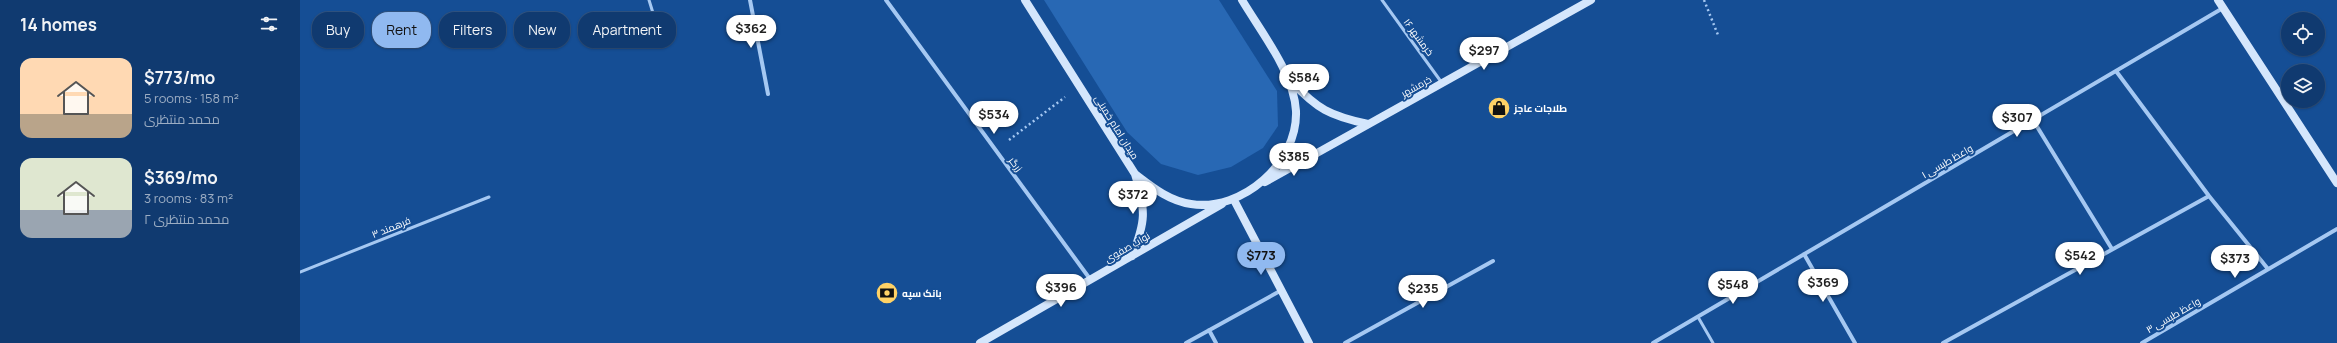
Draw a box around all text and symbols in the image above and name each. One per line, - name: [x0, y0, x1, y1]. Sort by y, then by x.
- chip: Buy: [312, 12, 364, 48]
- chip: Rent: [372, 12, 431, 48]
- chip: Filters: [439, 12, 506, 48]
- chip: New: [514, 12, 570, 48]
- chip: Apartment: [578, 12, 676, 48]
- map controls: [2281, 12, 2325, 108]
- button: locate: [2281, 12, 2325, 56]
- text: 14 homes: [20, 13, 97, 36]
- icon: filters: [258, 13, 280, 35]
- pin: $362: [727, 15, 775, 49]
- street label: خرمشهر ۱۶: [1401, 15, 1437, 59]
- text: $362: [735, 19, 767, 37]
- pin: $297: [1460, 37, 1508, 71]
- text: $297: [1469, 41, 1499, 59]
- pin: $584: [1280, 64, 1328, 98]
- button: layers: [2281, 64, 2325, 108]
- text: $773/mo: [144, 66, 215, 89]
- text: $584: [1288, 68, 1320, 86]
- street label: خرمشهر: [1397, 72, 1434, 101]
- icon: home: [52, 74, 100, 122]
- text: 5 rooms · 158 m²: [144, 89, 239, 107]
- street label: میدان امام خمینی: [1091, 92, 1142, 162]
- shop icon: طلاجات عاجز: [1486, 95, 1512, 121]
- pin: $534: [970, 101, 1018, 135]
- place label: طلاجات عاجز: [1513, 101, 1567, 115]
- pin: $307: [1993, 104, 2041, 138]
- text: $534: [978, 105, 1010, 123]
- text: $307: [2001, 108, 2033, 126]
- text: محمد منتظری: [144, 110, 220, 128]
- street label: واعظ طبسی ۱: [1919, 141, 1975, 181]
- pin: $385: [1270, 143, 1318, 177]
- text: $385: [1278, 147, 1310, 165]
- street label: زرگر: [1005, 153, 1026, 174]
- text: $369/mo: [144, 166, 218, 189]
- icon: home: [52, 174, 100, 222]
- pin: $372: [1109, 181, 1157, 215]
- text: $372: [1118, 185, 1148, 203]
- text: 3 rooms · 83 m²: [144, 189, 233, 207]
- text: محمد منتظری ۲: [144, 210, 229, 228]
- street label: فرهمند ۳: [369, 213, 413, 241]
- street label: نواب صفوی: [1102, 228, 1152, 266]
- pin: $773: [1237, 242, 1285, 276]
- pin: $542: [2056, 242, 2104, 276]
- pin: $373: [2211, 245, 2259, 279]
- text: $773: [1246, 246, 1276, 264]
- text: $542: [2064, 246, 2096, 264]
- text: $373: [2220, 249, 2250, 267]
- pin: $369: [1799, 269, 1847, 303]
- pin: $548: [1709, 271, 1757, 305]
- text: $369: [1807, 273, 1839, 291]
- pin: $396: [1037, 274, 1085, 308]
- pin: $235: [1399, 275, 1447, 309]
- text: $548: [1717, 275, 1749, 293]
- text: $396: [1045, 278, 1077, 296]
- text: $235: [1407, 279, 1439, 297]
- bank icon: بانک سپه: [874, 280, 900, 306]
- place label: بانک سپه: [902, 286, 942, 300]
- street label: واعظ طبسی ۳: [2143, 294, 2203, 336]

